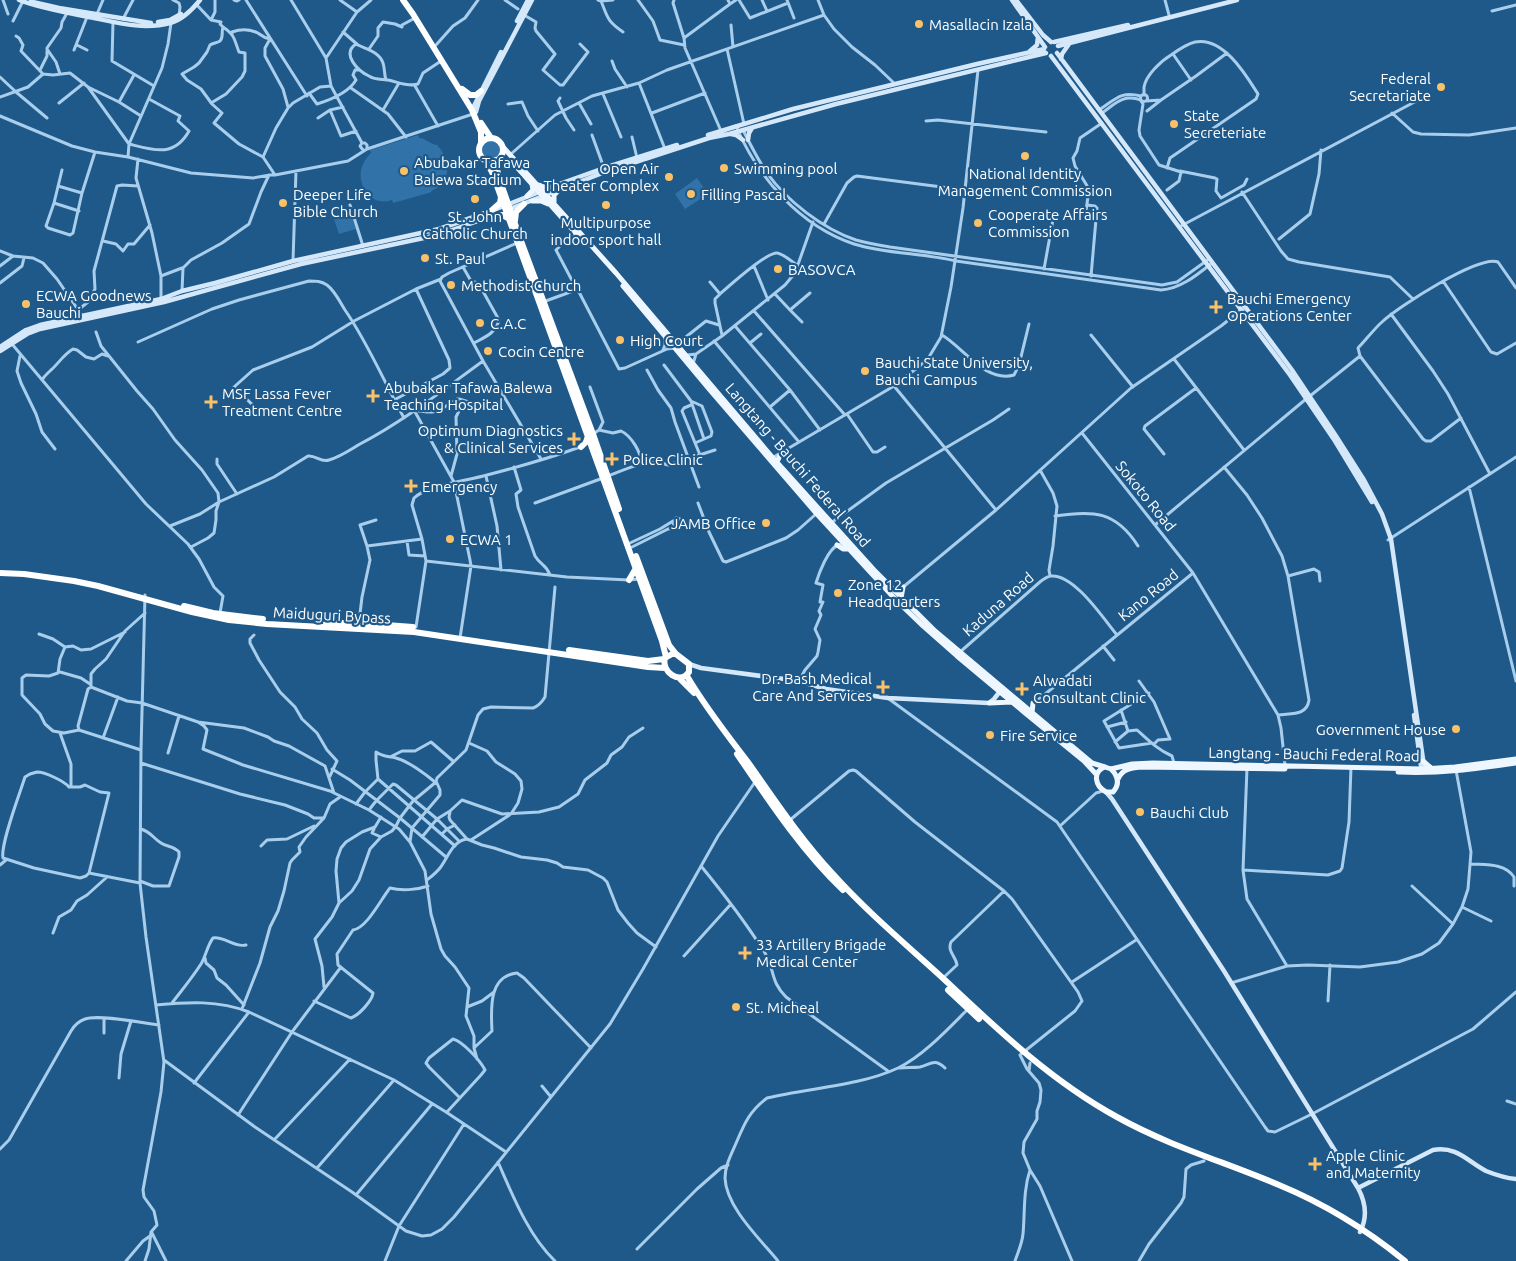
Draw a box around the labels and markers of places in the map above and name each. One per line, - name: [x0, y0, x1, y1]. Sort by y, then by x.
- place label: Masallacin Izala: [929, 16, 1032, 33]
- marker: Masallacin Izala: [913, 18, 925, 30]
- place label: Federal Secretariate: [1349, 70, 1431, 104]
- marker: Federal Secretariate: [1435, 81, 1447, 93]
- place label: State Secreteriate: [1184, 107, 1266, 141]
- marker: State Secreteriate: [1168, 118, 1180, 130]
- marker: National Identity Management Commission: [1019, 150, 1031, 162]
- place label: Abubakar Tafawa Balewa Stadium: [414, 154, 530, 188]
- place label: Open Air Theater Complex: [543, 160, 659, 194]
- place label: Swimming pool: [734, 160, 838, 177]
- marker: Swimming pool: [718, 162, 730, 174]
- marker: Abubakar Tafawa Balewa Stadium: [398, 165, 410, 177]
- place label: National Identity Management Commission: [938, 165, 1112, 199]
- marker: Open Air Theater Complex: [663, 171, 675, 183]
- place label: Deeper Life Bible Church: [293, 186, 378, 220]
- place label: Filling Pascal: [701, 186, 786, 203]
- marker: Filling Pascal: [685, 188, 697, 200]
- marker: St. John Catholic Church: [469, 193, 481, 205]
- marker: Deeper Life Bible Church: [277, 197, 289, 209]
- marker: Multipurpose indoor sport hall: [600, 199, 612, 211]
- place label: Cooperate Affairs Commission: [988, 206, 1107, 240]
- place label: St. John Catholic Church: [422, 208, 528, 242]
- place label: Multipurpose indoor sport hall: [551, 214, 661, 248]
- marker: Cooperate Affairs Commission: [972, 217, 984, 229]
- place label: St. Paul: [435, 250, 485, 267]
- marker: St. Paul: [419, 252, 431, 264]
- place label: BASOVCA: [788, 261, 856, 278]
- marker: BASOVCA: [772, 263, 784, 275]
- place label: Methodist Church: [461, 277, 581, 294]
- marker: Methodist Church: [445, 279, 457, 291]
- place label: ECWA Goodnews Bauchi: [36, 287, 152, 321]
- place label: Bauchi Emergency Operations Center: [1227, 290, 1352, 324]
- marker: ECWA Goodnews Bauchi: [20, 298, 32, 310]
- marker: Bauchi Emergency Operations Center: [1209, 300, 1223, 314]
- place label: C.A.C: [490, 315, 526, 332]
- marker: C.A.C: [474, 317, 486, 329]
- place label: High Court: [630, 332, 703, 349]
- marker: High Court: [614, 334, 626, 346]
- place label: Cocin Centre: [498, 343, 584, 360]
- marker: Cocin Centre: [482, 345, 494, 357]
- place label: Bauchi State University, Bauchi Campus: [875, 354, 1033, 388]
- marker: Bauchi State University, Bauchi Campus: [859, 365, 871, 377]
- place label: Abubakar Tafawa Balewa Teaching Hospital: [384, 379, 552, 413]
- place label: MSF Lassa Fever Treatment Centre: [222, 385, 342, 419]
- marker: Abubakar Tafawa Balewa Teaching Hospital: [366, 389, 380, 403]
- marker: MSF Lassa Fever Treatment Centre: [204, 395, 218, 409]
- place label: Optimum Diagnostics & Clinical Services: [418, 422, 563, 456]
- marker: Optimum Diagnostics & Clinical Services: [567, 432, 581, 446]
- place label: Police Clinic: [623, 451, 703, 468]
- marker: Police Clinic: [605, 452, 619, 466]
- place label: Emergency: [422, 478, 497, 495]
- marker: Emergency: [404, 479, 418, 493]
- place label: JAMB Office: [671, 515, 756, 532]
- marker: JAMB Office: [760, 517, 772, 529]
- place label: ECWA 1: [460, 531, 513, 548]
- marker: ECWA 1: [444, 533, 456, 545]
- place label: Zone 12 Headquarters: [848, 576, 940, 610]
- marker: Zone 12 Headquarters: [832, 587, 844, 599]
- place label: Dr. Bash Medical Care And Services: [752, 670, 872, 704]
- place label: Alwadati Consultant Clinic: [1033, 672, 1146, 706]
- marker: Dr. Bash Medical Care And Services: [876, 680, 890, 694]
- marker: Alwadati Consultant Clinic: [1015, 682, 1029, 696]
- place label: Government House: [1316, 721, 1446, 738]
- marker: Government House: [1450, 723, 1462, 735]
- place label: Fire Service: [1000, 727, 1077, 744]
- marker: Fire Service: [984, 729, 996, 741]
- place label: Bauchi Club: [1150, 804, 1229, 821]
- marker: Bauchi Club: [1134, 806, 1146, 818]
- place label: 33 Artillery Brigade Medical Center: [756, 936, 886, 970]
- marker: 33 Artillery Brigade Medical Center: [738, 946, 752, 960]
- place label: St. Micheal: [746, 999, 819, 1016]
- marker: St. Micheal: [730, 1001, 742, 1013]
- place label: Apple Clinic and Maternity: [1326, 1147, 1420, 1181]
- marker: Apple Clinic and Maternity: [1308, 1157, 1322, 1171]

